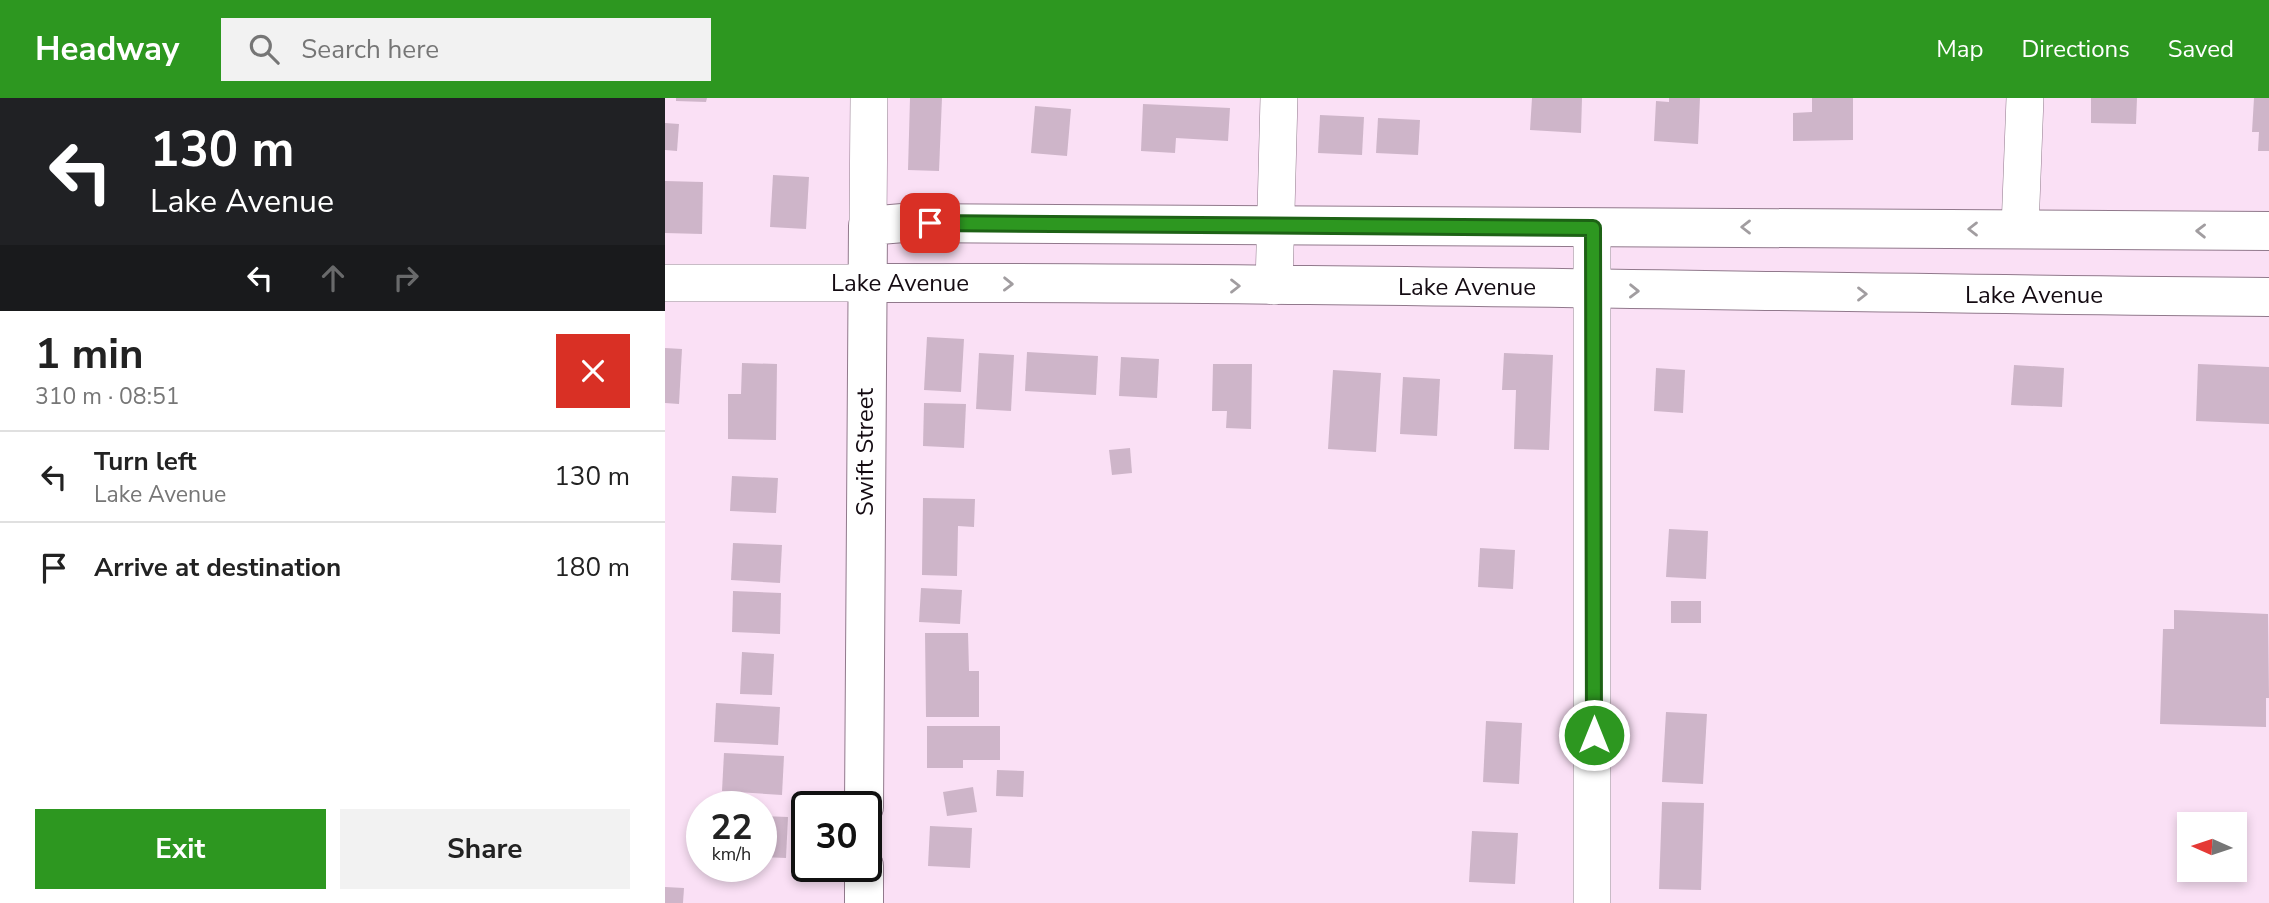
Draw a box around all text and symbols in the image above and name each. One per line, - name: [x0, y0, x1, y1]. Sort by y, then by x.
- search box: [221, 18, 711, 81]
- text: Headway: [35, 27, 179, 72]
- icon: search: [245, 30, 283, 68]
- text: Search here: [301, 32, 439, 67]
- text: Map: [1936, 33, 1983, 65]
- text: Directions: [2021, 33, 2130, 65]
- text: Saved: [2168, 33, 2234, 65]
- text: 130 m: [150, 116, 294, 183]
- icon: left: [35, 126, 126, 217]
- text: Lake Avenue: [150, 180, 334, 223]
- pin: [900, 193, 960, 253]
- icon: arrive: [911, 204, 949, 242]
- one-way arrow: [1740, 220, 1751, 235]
- one-way arrow: [1968, 221, 1978, 237]
- one-way arrow: [2195, 223, 2206, 238]
- icon: left: [241, 259, 279, 297]
- icon: ahead: [314, 259, 352, 297]
- icon: right: [387, 259, 425, 297]
- street label: Lake Avenue: [831, 267, 969, 299]
- street label: Lake Avenue: [1398, 271, 1536, 303]
- one-way arrow: [1003, 276, 1013, 292]
- one-way arrow: [1230, 278, 1241, 294]
- street label: Lake Avenue: [1965, 279, 2103, 311]
- one-way arrow: [1629, 283, 1640, 298]
- one-way arrow: [1857, 286, 1867, 302]
- text: 1 min: [35, 326, 144, 383]
- button: close: [556, 334, 630, 408]
- text: 310 m · 08:51: [35, 381, 180, 412]
- street label: Swift Street: [849, 387, 881, 516]
- text: Turn left: [94, 444, 197, 479]
- icon: left: [35, 458, 73, 496]
- text: 130 m: [554, 459, 630, 494]
- text: Lake Avenue: [94, 479, 226, 510]
- icon: arrive: [35, 549, 73, 587]
- text: Arrive at destination: [94, 550, 341, 585]
- text: 180 m: [554, 550, 630, 585]
- position arrow: [1557, 698, 1631, 772]
- speed limit sign: 30: [791, 791, 882, 882]
- text: 22: [710, 804, 753, 851]
- button: Exit: [35, 809, 326, 889]
- button: Share: [340, 809, 630, 889]
- north arrow: [2177, 812, 2247, 882]
- map controls: [2177, 812, 2247, 882]
- text: km/h: [712, 842, 751, 866]

